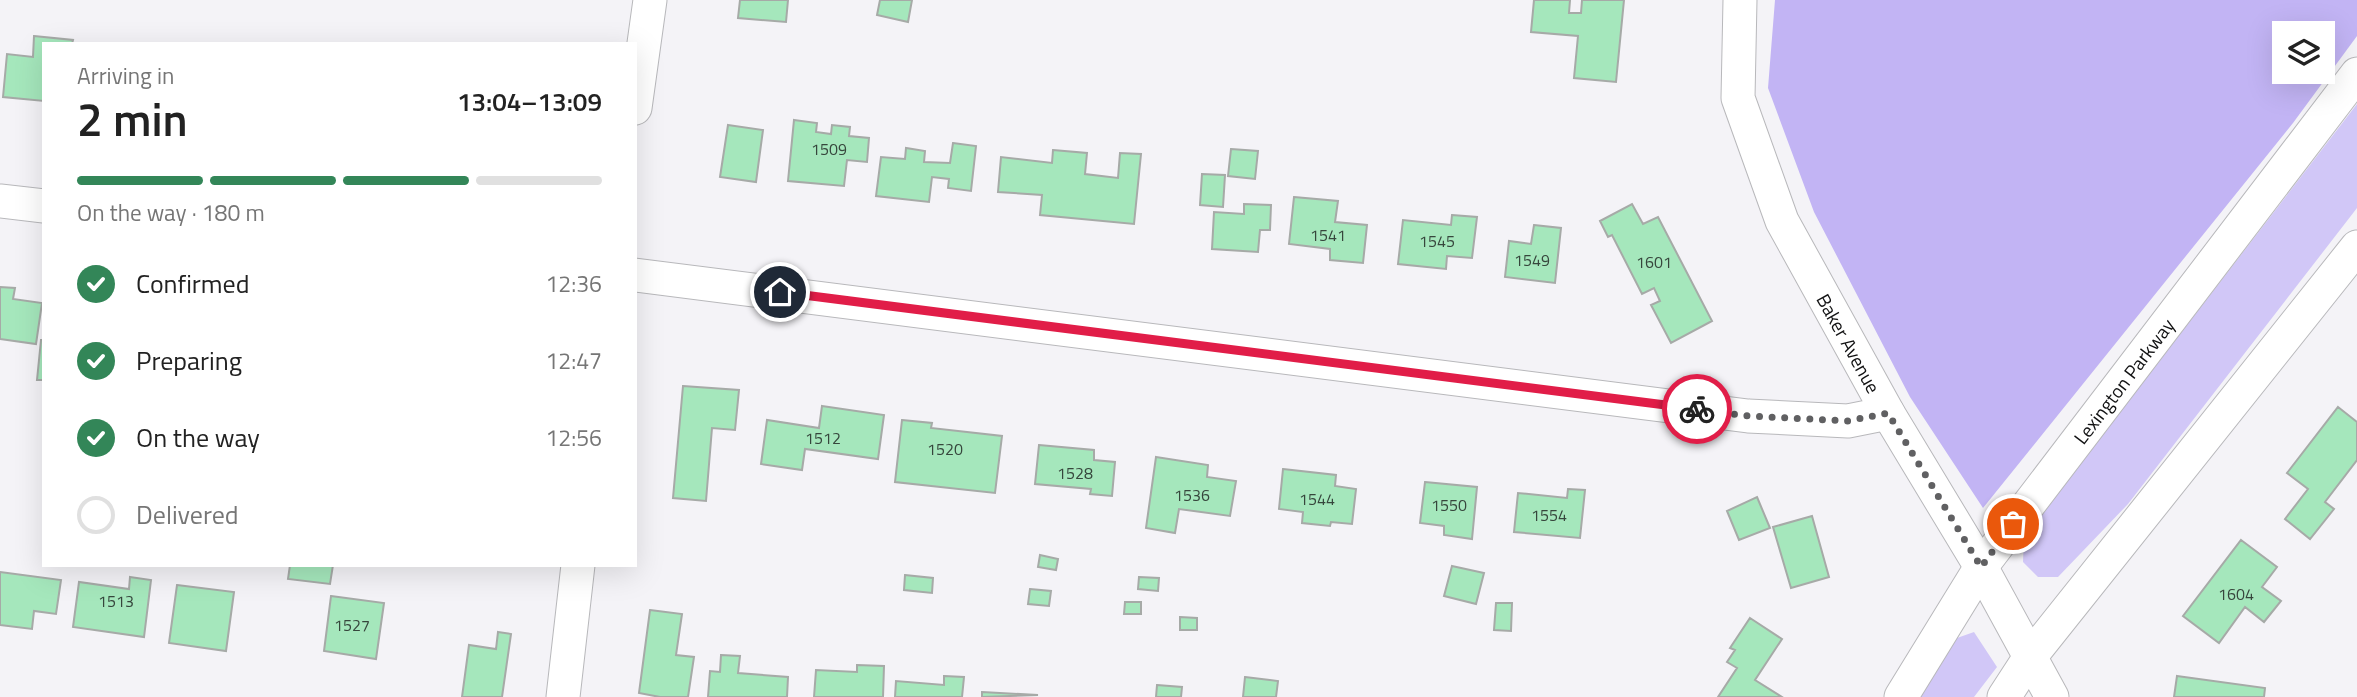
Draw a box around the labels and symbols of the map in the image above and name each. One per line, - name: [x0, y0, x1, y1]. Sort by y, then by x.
- house number: 1509: [811, 137, 847, 161]
- house number: 1541: [1310, 223, 1346, 247]
- house number: 1545: [1419, 229, 1455, 253]
- house number: 1549: [1514, 248, 1550, 272]
- house number: 1601: [1636, 250, 1672, 274]
- pin: [750, 262, 810, 322]
- street label: Baker Avenue: [1810, 288, 1889, 398]
- street label: Lexington Parkway: [2066, 311, 2181, 450]
- courier: [1662, 374, 1732, 444]
- house number: 1512: [805, 426, 841, 450]
- house number: 1520: [927, 437, 963, 461]
- house number: 1528: [1057, 461, 1093, 485]
- house number: 1536: [1174, 483, 1210, 507]
- house number: 1544: [1299, 487, 1335, 511]
- house number: 1550: [1431, 493, 1467, 517]
- pin: [1983, 494, 2043, 554]
- house number: 1554: [1531, 503, 1567, 527]
- house number: 1604: [2218, 582, 2254, 606]
- house number: 1513: [98, 589, 134, 613]
- house number: 1527: [334, 613, 370, 637]

